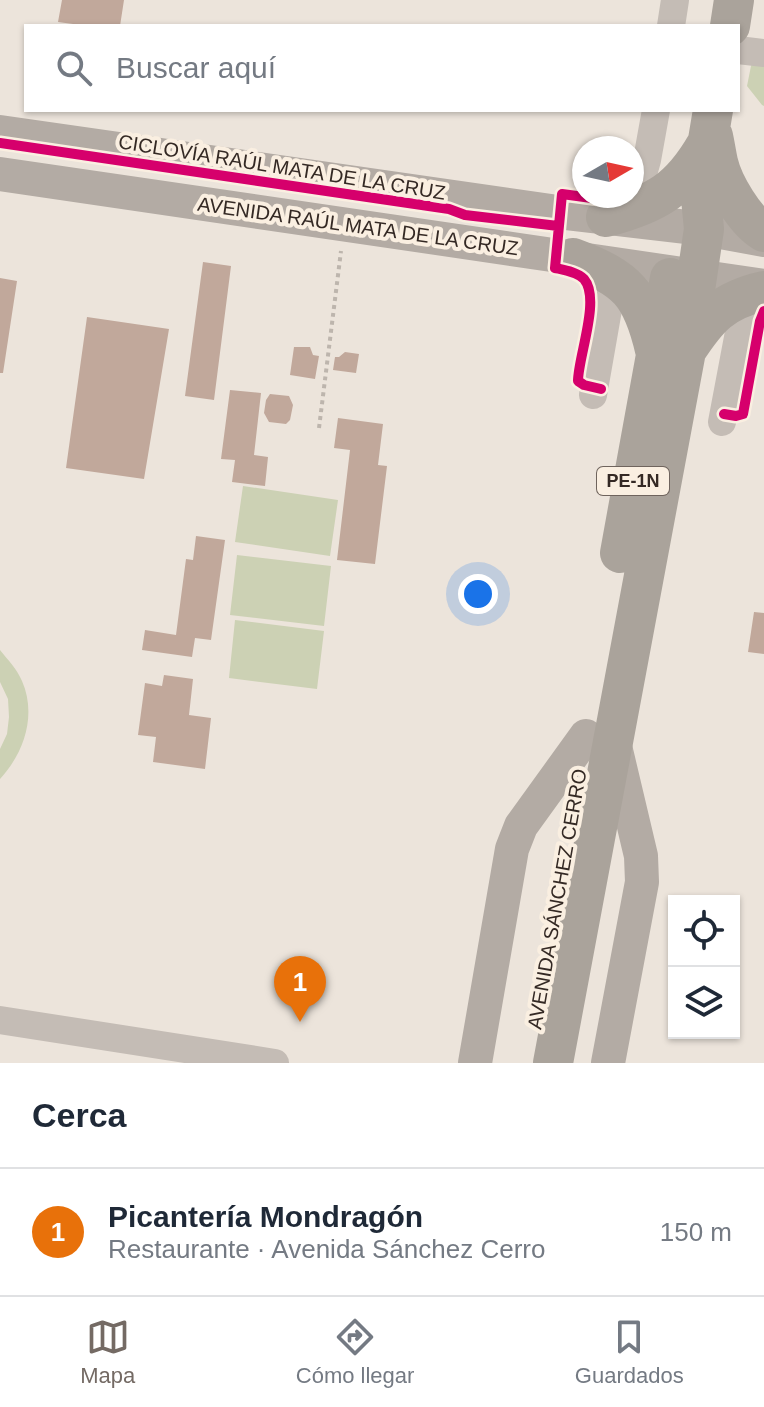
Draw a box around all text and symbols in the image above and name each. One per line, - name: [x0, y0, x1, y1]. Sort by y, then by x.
- search box: [24, 24, 740, 112]
- icon: search: [52, 46, 96, 90]
- text: Buscar aquí: [116, 51, 276, 84]
- street label: CICLOVÍA RAÚL MATA DE LA CRUZ: [117, 130, 447, 204]
- north arrow: [572, 136, 644, 208]
- street label: AVENIDA RAÚL MATA DE LA CRUZ: [196, 193, 520, 259]
- road number: PE-1N: [597, 467, 669, 495]
- your location: [458, 574, 498, 614]
- street label: AVENIDA SÁNCHEZ CERRO: [523, 767, 591, 1031]
- map controls: [668, 895, 740, 1039]
- button: locate: [668, 895, 740, 967]
- pin: 1: [274, 956, 326, 1022]
- button: layers: [668, 967, 740, 1039]
- text: Cerca: [32, 1096, 127, 1134]
- text: Picantería Mondragón: [108, 1200, 423, 1233]
- text: 1: [51, 1217, 65, 1247]
- text: 150 m: [660, 1217, 732, 1247]
- text: Restaurante · Avenida Sánchez Cerro: [108, 1234, 545, 1264]
- tab: Mapa: [80, 1315, 135, 1389]
- tab: Cómo llegar: [296, 1315, 414, 1389]
- tab: Guardados: [575, 1315, 684, 1389]

